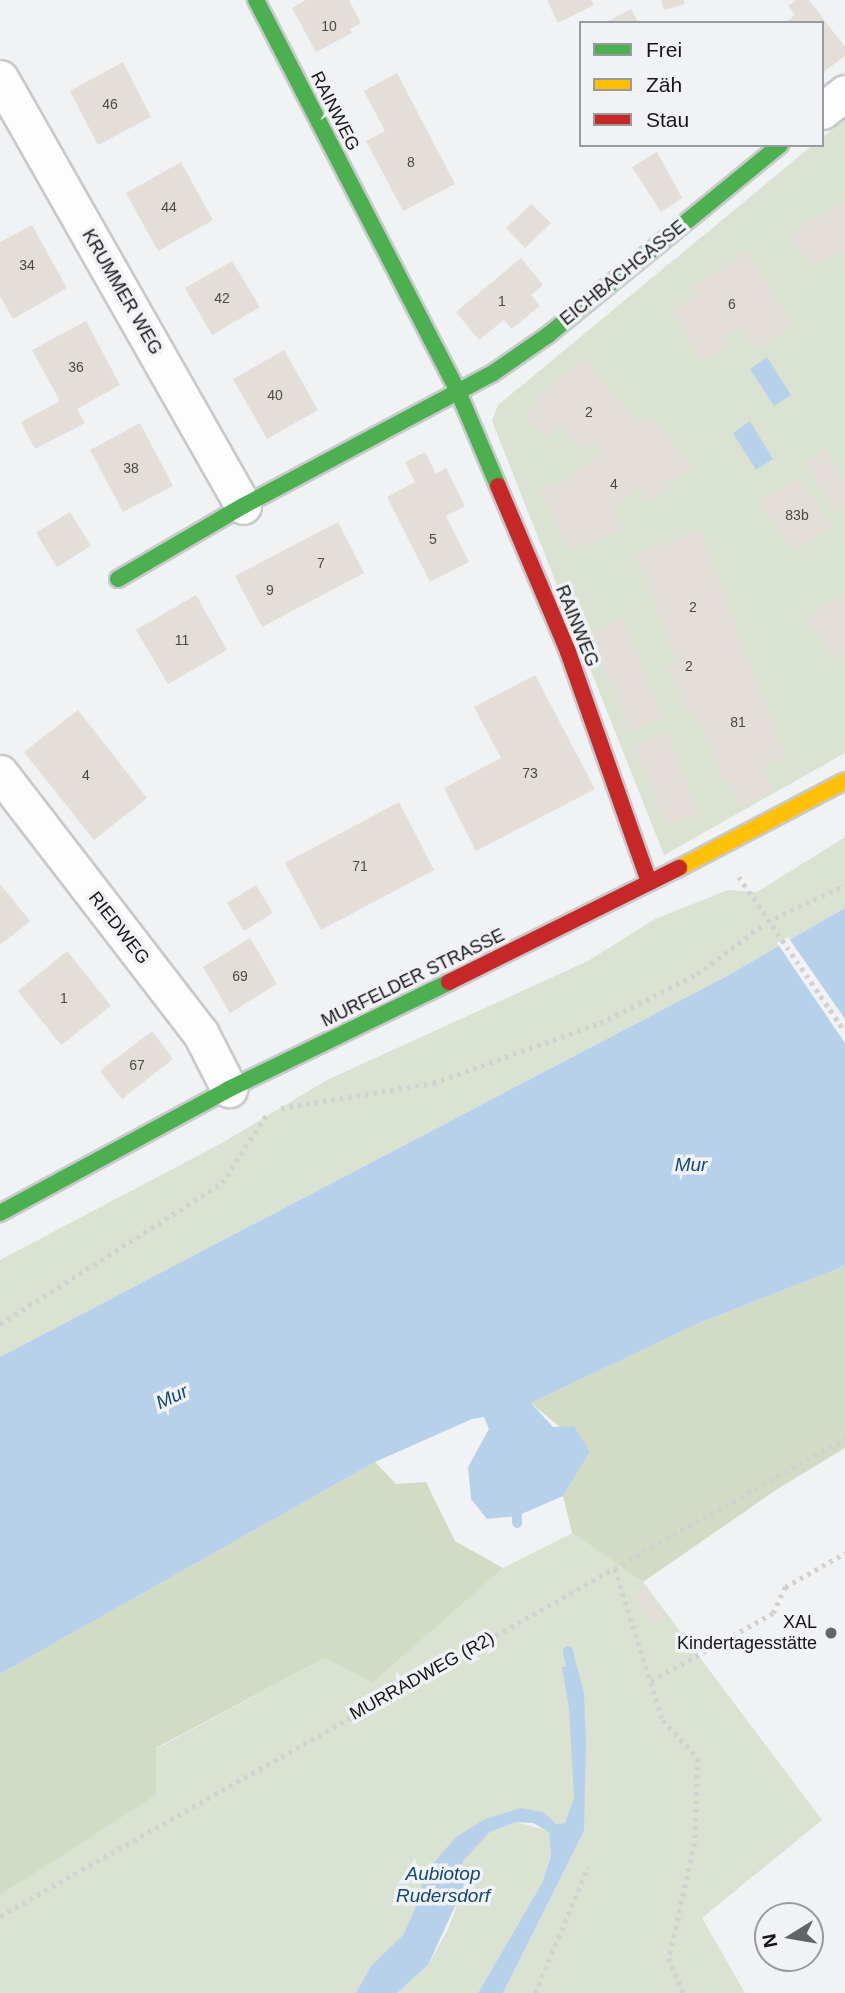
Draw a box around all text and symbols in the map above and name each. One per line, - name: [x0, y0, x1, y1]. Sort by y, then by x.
- house number: 10: [321, 18, 337, 34]
- legend: [579, 21, 824, 147]
- text: Frei: [646, 38, 682, 61]
- street label: RAINWEG: [306, 68, 364, 154]
- text: Zäh: [646, 73, 682, 96]
- house number: 46: [102, 96, 118, 112]
- text: Stau: [646, 108, 689, 131]
- house number: 8: [407, 154, 415, 170]
- house number: 44: [161, 199, 177, 215]
- street label: EICHBACHGASSE: [556, 216, 690, 330]
- street label: KRUMMER WEG: [77, 226, 167, 358]
- house number: 34: [19, 257, 35, 273]
- house number: 42: [214, 290, 230, 306]
- house number: 1: [498, 293, 506, 309]
- house number: 6: [728, 296, 736, 312]
- house number: 36: [68, 359, 84, 375]
- house number: 40: [267, 387, 283, 403]
- house number: 2: [585, 404, 593, 420]
- house number: 38: [123, 460, 139, 476]
- house number: 4: [610, 476, 618, 492]
- house number: 83b: [785, 507, 809, 523]
- house number: 5: [429, 531, 437, 547]
- house number: 7: [317, 555, 325, 571]
- house number: 9: [266, 582, 274, 598]
- street label: RAINWEG: [551, 582, 603, 670]
- house number: 2: [689, 599, 697, 615]
- house number: 11: [175, 632, 189, 648]
- house number: 2: [685, 658, 693, 674]
- house number: 81: [730, 714, 746, 730]
- house number: 73: [522, 765, 538, 781]
- house number: 4: [82, 767, 90, 783]
- house number: 71: [352, 858, 368, 874]
- street label: RIEDWEG: [84, 887, 154, 969]
- street label: MURFELDER STRASSE: [318, 924, 508, 1032]
- house number: 69: [232, 968, 248, 984]
- house number: 1: [60, 990, 68, 1006]
- house number: 67: [129, 1057, 145, 1073]
- water label: Mur: [675, 1154, 707, 1176]
- water label: Mur: [152, 1380, 192, 1414]
- place label: XAL Kindertagesstätte: [677, 1612, 817, 1654]
- marker: XAL Kindertagesstätte: [823, 1625, 839, 1641]
- street label: MURRADWEG (R2): [346, 1627, 498, 1725]
- water label: Aubiotop Rudersdorf: [396, 1863, 490, 1907]
- north arrow: [754, 1902, 824, 1972]
- text: N: [758, 1932, 781, 1949]

